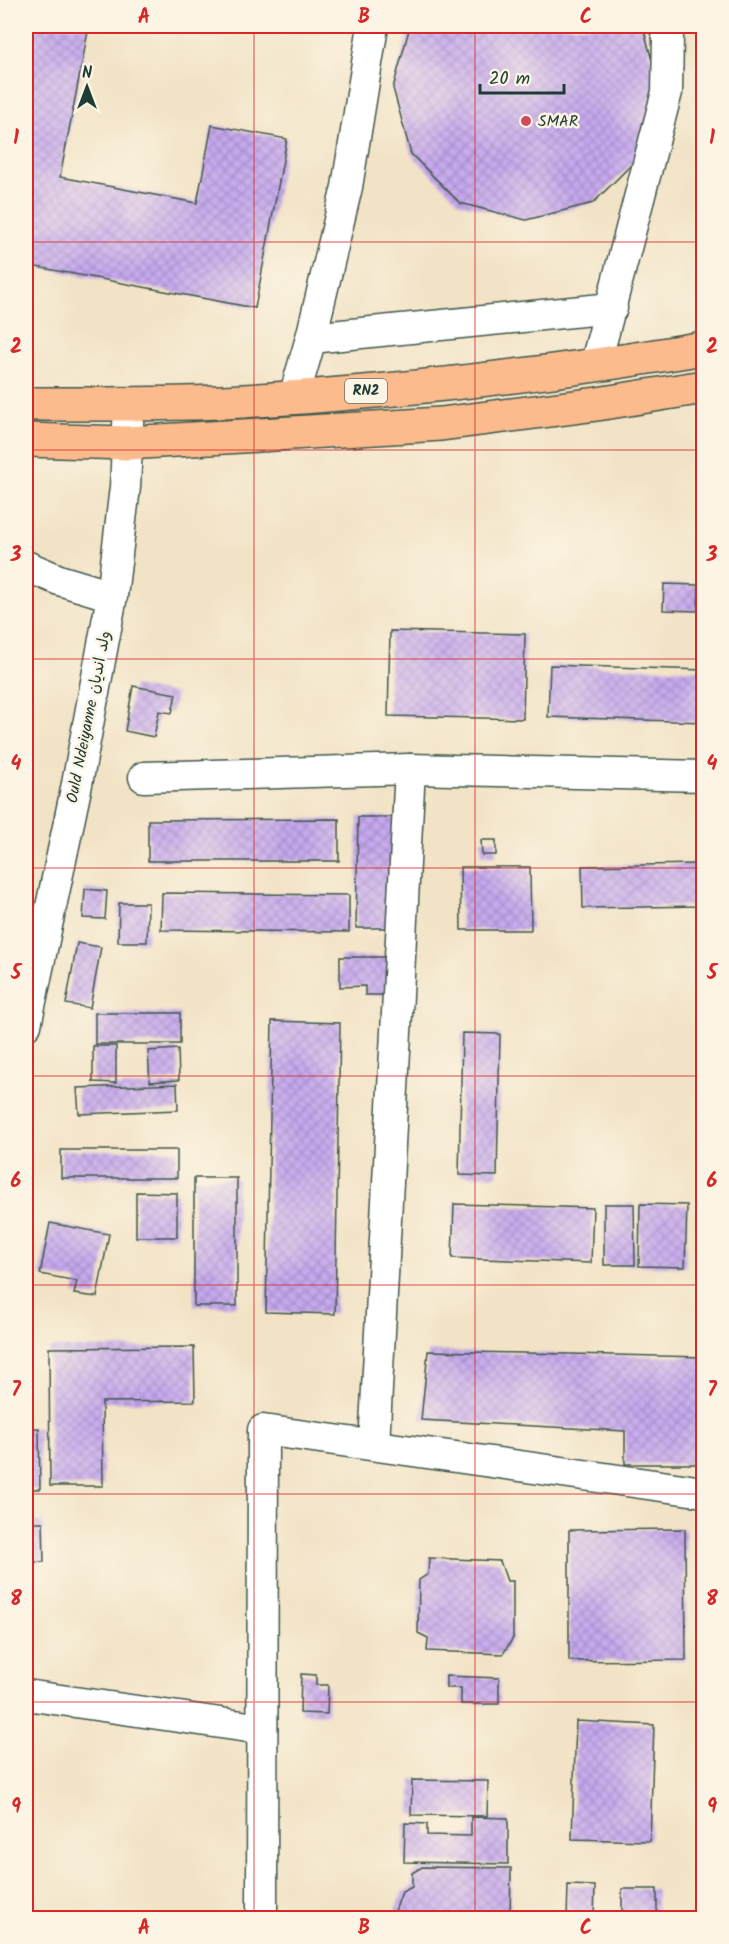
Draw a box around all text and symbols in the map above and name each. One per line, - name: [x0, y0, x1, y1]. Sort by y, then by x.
- text: A: [138, 2, 150, 34]
- text: B: [358, 2, 370, 34]
- text: C: [580, 2, 592, 34]
- north arrow: [57, 57, 117, 117]
- scale bar: [480, 57, 564, 95]
- text: N: [82, 61, 92, 86]
- text: 20 m: [489, 65, 530, 94]
- place label: SMAR: [538, 109, 578, 134]
- marker: SMAR: [519, 114, 533, 128]
- text: 1: [13, 123, 19, 155]
- text: 1: [709, 123, 715, 155]
- text: 2: [10, 332, 22, 364]
- text: 2: [706, 332, 718, 364]
- road number: RN2: [345, 379, 387, 403]
- text: 3: [10, 540, 22, 572]
- text: 3: [706, 540, 718, 572]
- street label: Ould Ndeiyanne ولد انديان: [60, 629, 118, 805]
- text: 4: [11, 749, 22, 781]
- text: 4: [707, 749, 718, 781]
- text: 5: [10, 958, 23, 990]
- text: 5: [706, 958, 719, 990]
- text: 6: [11, 1166, 22, 1198]
- text: 6: [707, 1166, 718, 1198]
- text: 7: [11, 1375, 21, 1407]
- text: 7: [707, 1375, 717, 1407]
- text: 8: [10, 1584, 22, 1616]
- text: 8: [706, 1584, 718, 1616]
- text: 9: [11, 1792, 21, 1824]
- text: 9: [707, 1792, 717, 1824]
- text: A: [138, 1913, 150, 1944]
- text: B: [358, 1913, 370, 1944]
- text: C: [580, 1913, 592, 1944]

